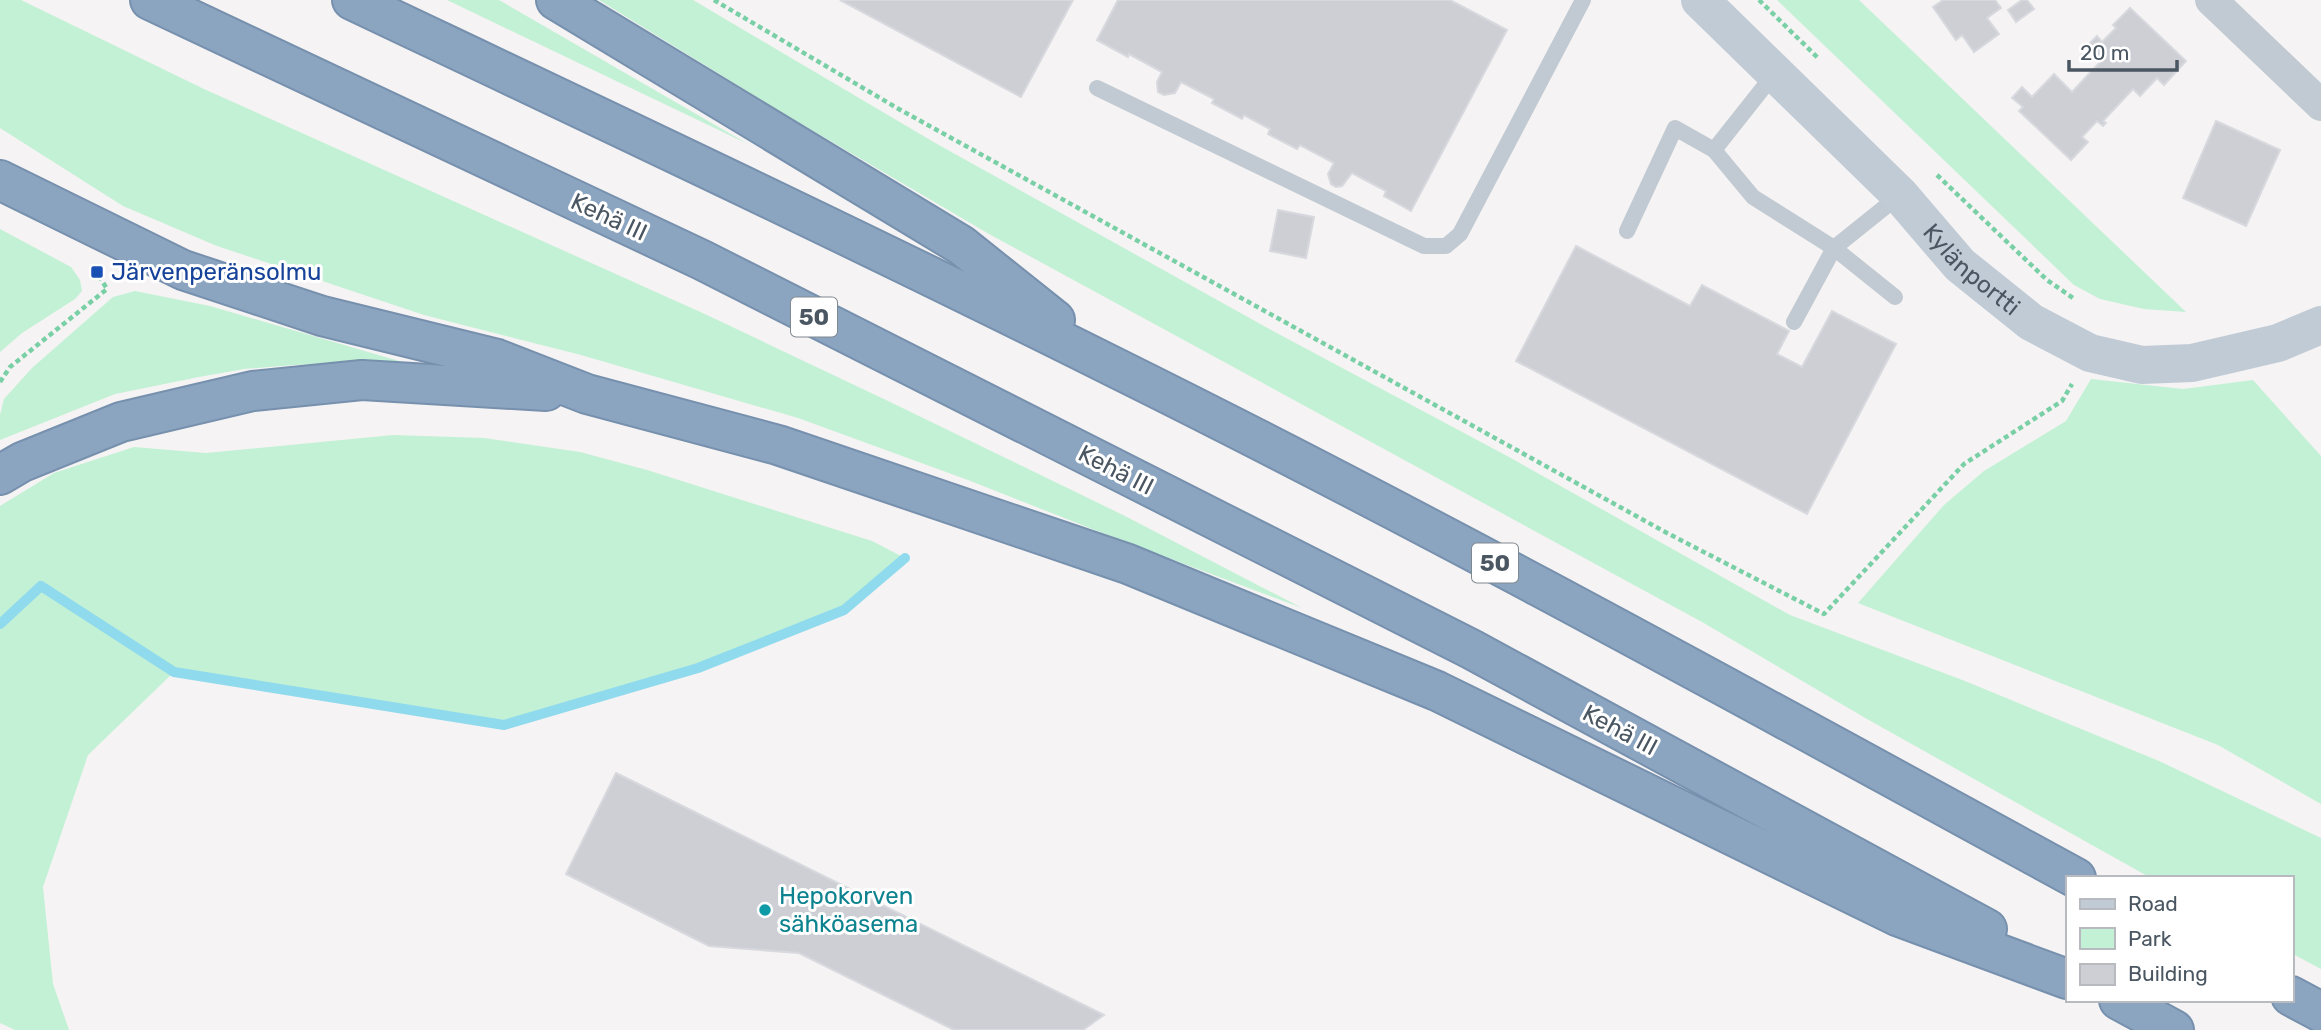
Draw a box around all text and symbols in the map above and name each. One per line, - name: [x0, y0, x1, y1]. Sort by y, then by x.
- scale bar: [2069, 28, 2178, 72]
- text: 20 m: [2080, 40, 2129, 65]
- street label: Kehä III: [567, 187, 651, 247]
- street label: Kylänportti: [1917, 218, 2025, 321]
- place label: Järvenperänsolmu: [111, 258, 321, 286]
- marker: Järvenperänsolmu: [89, 264, 105, 280]
- road number: 50: [791, 298, 837, 336]
- street label: Kehä III: [1074, 439, 1158, 501]
- road number: 50: [1472, 544, 1518, 582]
- street label: Kehä III: [1578, 699, 1662, 761]
- legend: [2066, 876, 2293, 1002]
- place label: Hepokorven sähköasema: [779, 882, 918, 938]
- text: Road: [2128, 891, 2178, 916]
- marker: Hepokorven sähköasema: [757, 902, 773, 918]
- text: Park: [2128, 926, 2172, 951]
- text: Building: [2128, 961, 2208, 986]

